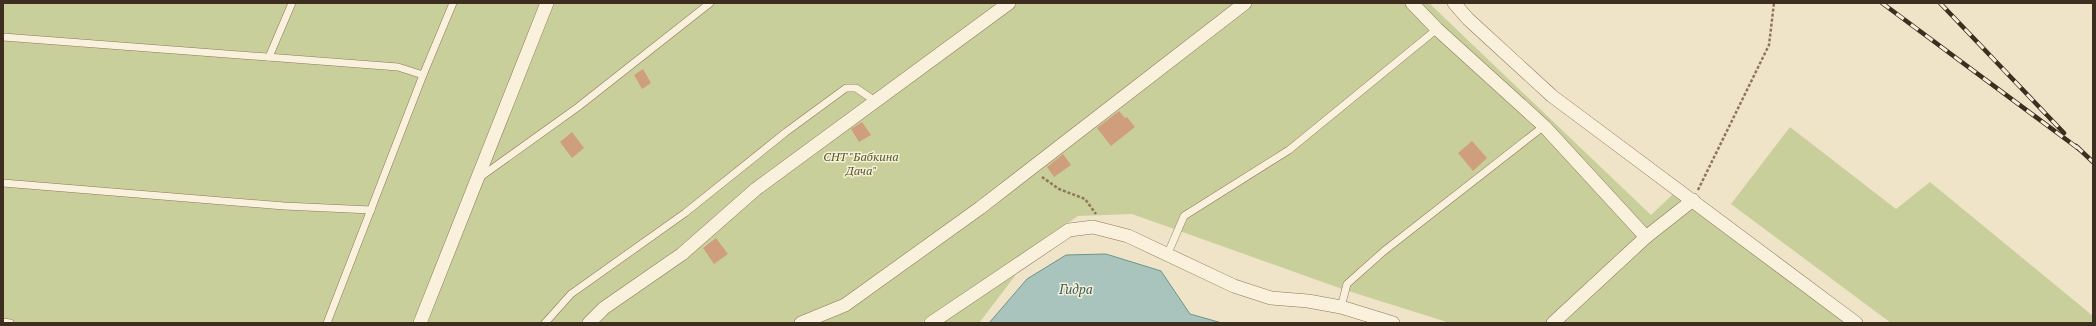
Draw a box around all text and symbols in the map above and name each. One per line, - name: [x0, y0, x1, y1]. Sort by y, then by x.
- park label: СНТ "Бабкина Дача": [823, 149, 899, 178]
- water label: Гидра: [1058, 280, 1093, 298]

